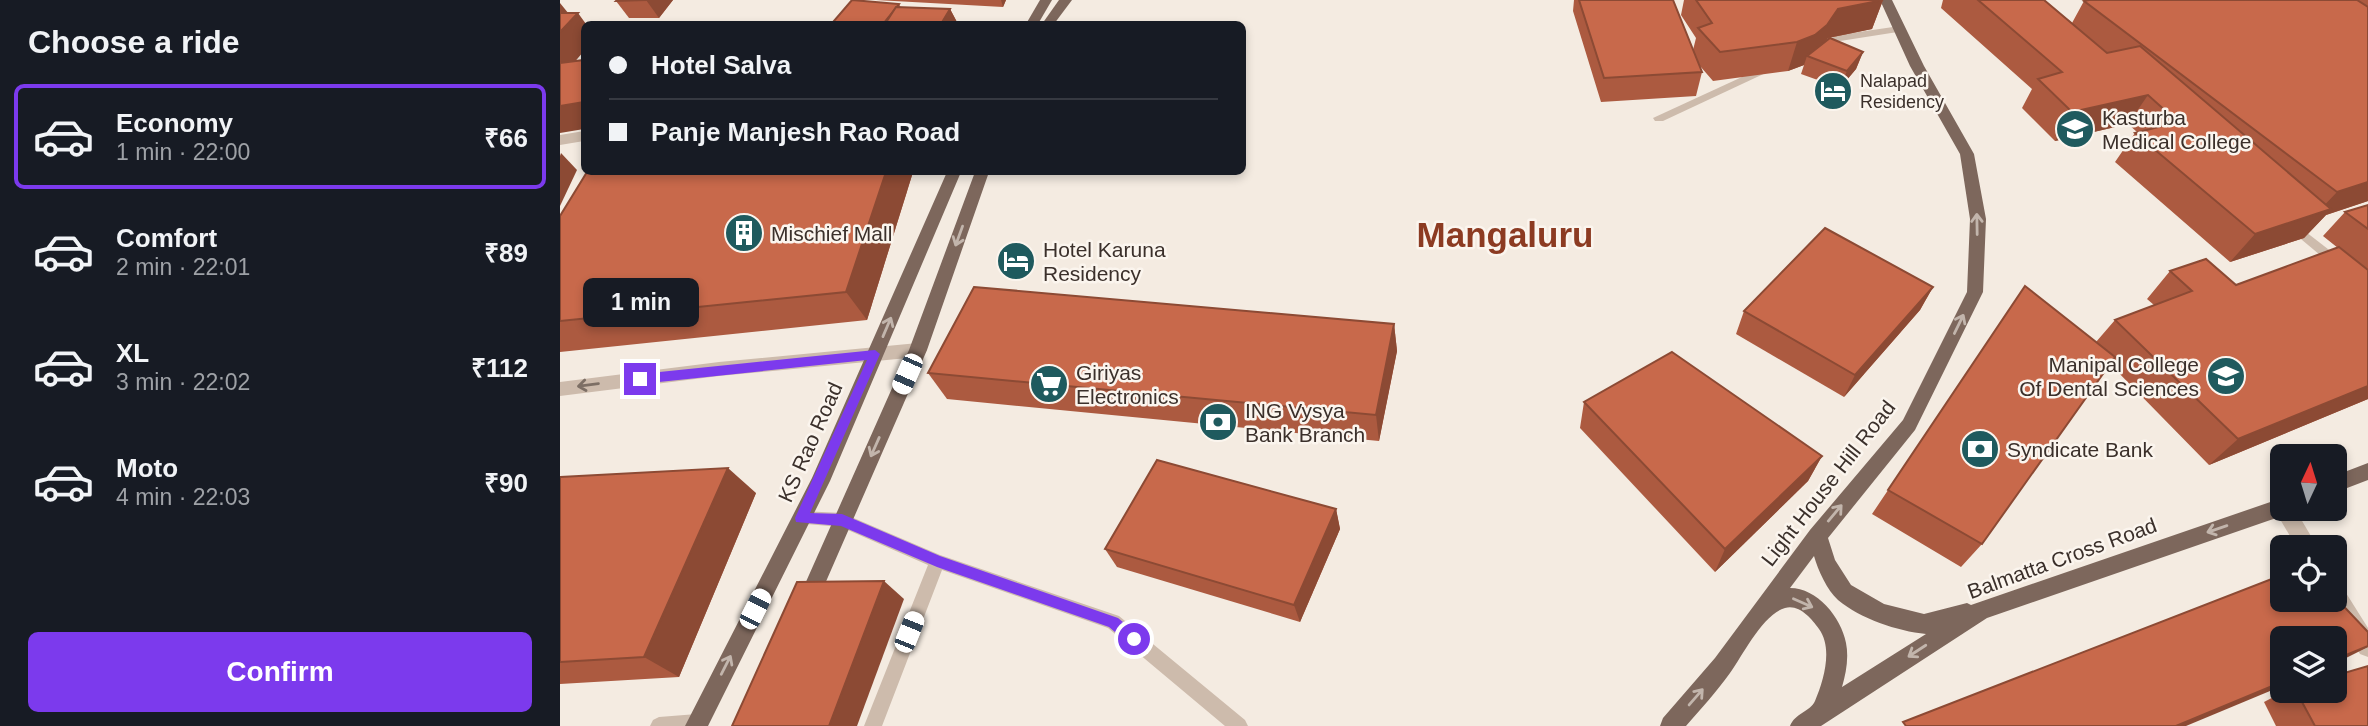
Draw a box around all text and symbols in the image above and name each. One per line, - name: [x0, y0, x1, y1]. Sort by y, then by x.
- text: Choose a ride: [28, 24, 240, 60]
- text: Hotel Salva: [651, 50, 791, 80]
- hotel icon: Nalapad Residency: [1812, 70, 1854, 112]
- place label: Nalapad Residency: [1860, 71, 1944, 112]
- icon: car: [32, 105, 95, 168]
- place label: Kasturba Medical College: [2102, 106, 2251, 153]
- text: Economy: [116, 108, 233, 138]
- school or university icon: Kasturba Medical College: [2054, 108, 2096, 150]
- text: Panje Manjesh Rao Road: [651, 117, 960, 147]
- text: ₹66: [484, 123, 528, 153]
- text: 1 min · 22:00: [116, 139, 250, 165]
- building icon: Mischief Mall: [723, 212, 765, 254]
- one-way arrow: [1971, 213, 1984, 236]
- district label: Mangaluru: [1417, 215, 1593, 254]
- icon: car: [32, 220, 95, 283]
- place label: Mischief Mall: [771, 222, 892, 245]
- text: Comfort: [116, 223, 217, 253]
- one-way arrow: [952, 224, 964, 246]
- text: ₹89: [484, 238, 528, 268]
- place label: Hotel Karuna Residency: [1043, 238, 1166, 285]
- hotel icon: Hotel Karuna Residency: [995, 240, 1037, 282]
- text: 2 min · 22:01: [116, 254, 250, 280]
- callout: 1 min: [582, 278, 698, 326]
- text: 1 min: [611, 289, 671, 315]
- one-way arrow: [1952, 314, 1966, 335]
- one-way arrow: [881, 316, 894, 338]
- icon: car: [32, 335, 95, 398]
- text: XL: [116, 338, 149, 368]
- car: [889, 351, 926, 397]
- text: ₹112: [471, 353, 528, 383]
- place label: Manipal College Of Dental Sciences: [2019, 353, 2199, 400]
- school or university icon: Manipal College Of Dental Sciences: [2205, 355, 2247, 397]
- place label: Giriyas Electronics: [1076, 361, 1179, 408]
- route end: [624, 363, 656, 395]
- supermarket icon: Giriyas Electronics: [1028, 363, 1070, 405]
- text: 3 min · 22:02: [116, 369, 250, 395]
- one-way arrow: [577, 379, 600, 392]
- street label: KS Rao Road: [773, 379, 847, 505]
- street label: Light House Hill Road: [1756, 396, 1900, 570]
- place label: ING Vysya Bank Branch: [1245, 399, 1365, 446]
- bank icon: ING Vysya Bank Branch: [1197, 401, 1239, 443]
- bank icon: Syndicate Bank: [1959, 428, 2001, 470]
- one-way arrow: [868, 436, 881, 457]
- place label: Syndicate Bank: [2007, 438, 2153, 461]
- north arrow: [2270, 444, 2347, 522]
- map controls: [2270, 444, 2347, 703]
- icon: car: [32, 450, 95, 513]
- text: Moto: [116, 453, 178, 483]
- text: ₹90: [484, 468, 528, 498]
- text: 4 min · 22:03: [116, 484, 250, 510]
- one-way arrow: [1827, 505, 1843, 523]
- street label: Balmatta Cross Road: [1964, 513, 2160, 603]
- one-way arrow: [2207, 524, 2229, 537]
- button: locate: [2270, 535, 2347, 612]
- car: [737, 586, 774, 632]
- one-way arrow: [1792, 598, 1813, 611]
- car: [892, 609, 927, 655]
- route start: [1118, 623, 1150, 655]
- button: layers: [2270, 626, 2347, 703]
- button: Confirm: [28, 632, 532, 712]
- one-way arrow: [1908, 644, 1928, 658]
- one-way arrow: [720, 655, 734, 676]
- one-way arrow: [1688, 688, 1704, 706]

